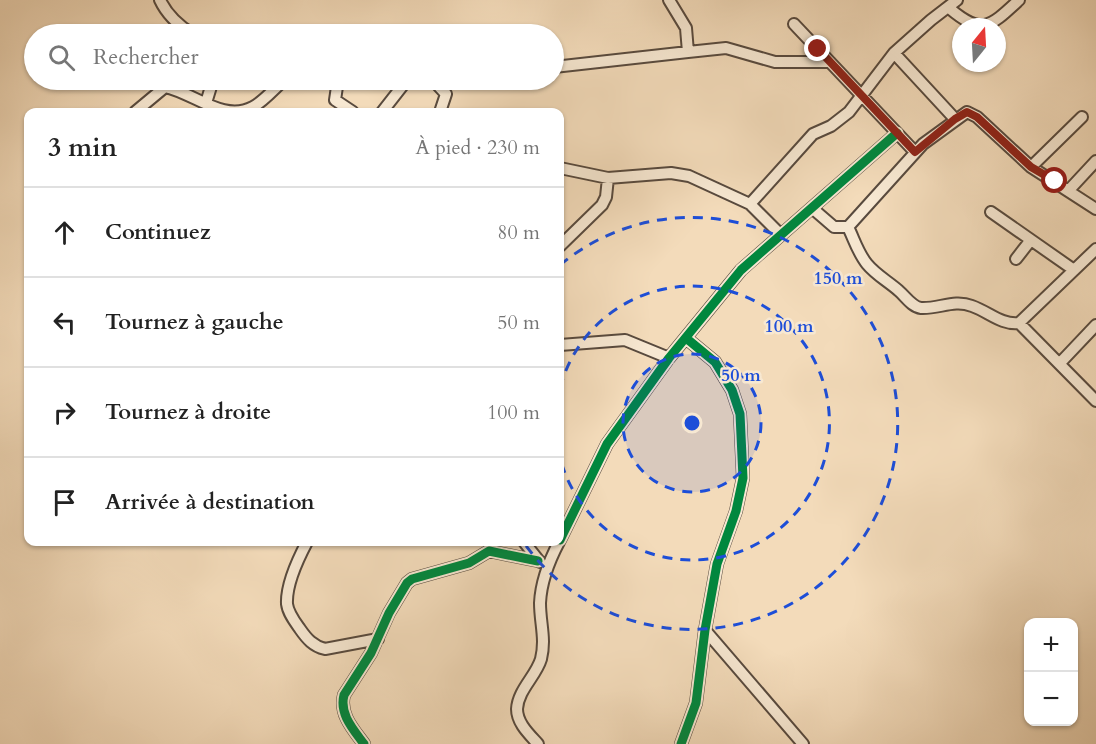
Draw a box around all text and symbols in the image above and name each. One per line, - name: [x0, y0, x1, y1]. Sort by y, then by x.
- north arrow: [952, 18, 1006, 72]
- search box: [24, 24, 564, 90]
- route end: [804, 35, 830, 61]
- icon: search: [45, 41, 78, 74]
- text: Rechercher: [93, 42, 198, 72]
- text: 3 min: [48, 130, 117, 165]
- text: À pied · 230 m: [416, 134, 540, 161]
- route start: [1041, 167, 1067, 193]
- icon: ahead: [48, 216, 81, 249]
- text: Continuez: [105, 217, 211, 247]
- text: 80 m: [497, 219, 540, 246]
- text: 150 m: [813, 266, 863, 291]
- icon: left: [48, 306, 81, 339]
- text: Tournez à gauche: [105, 307, 284, 337]
- text: 50 m: [497, 309, 540, 336]
- text: 100 m: [764, 314, 814, 339]
- text: 50 m: [721, 363, 761, 388]
- icon: right: [48, 396, 81, 429]
- text: Tournez à droite: [105, 397, 271, 427]
- text: 100 m: [487, 399, 540, 426]
- centre of rings: [682, 413, 702, 433]
- icon: arrive: [48, 486, 81, 519]
- text: Arrivée à destination: [105, 487, 315, 517]
- map controls: [1024, 618, 1078, 726]
- button: +: [1024, 618, 1078, 672]
- button: −: [1024, 672, 1078, 726]

